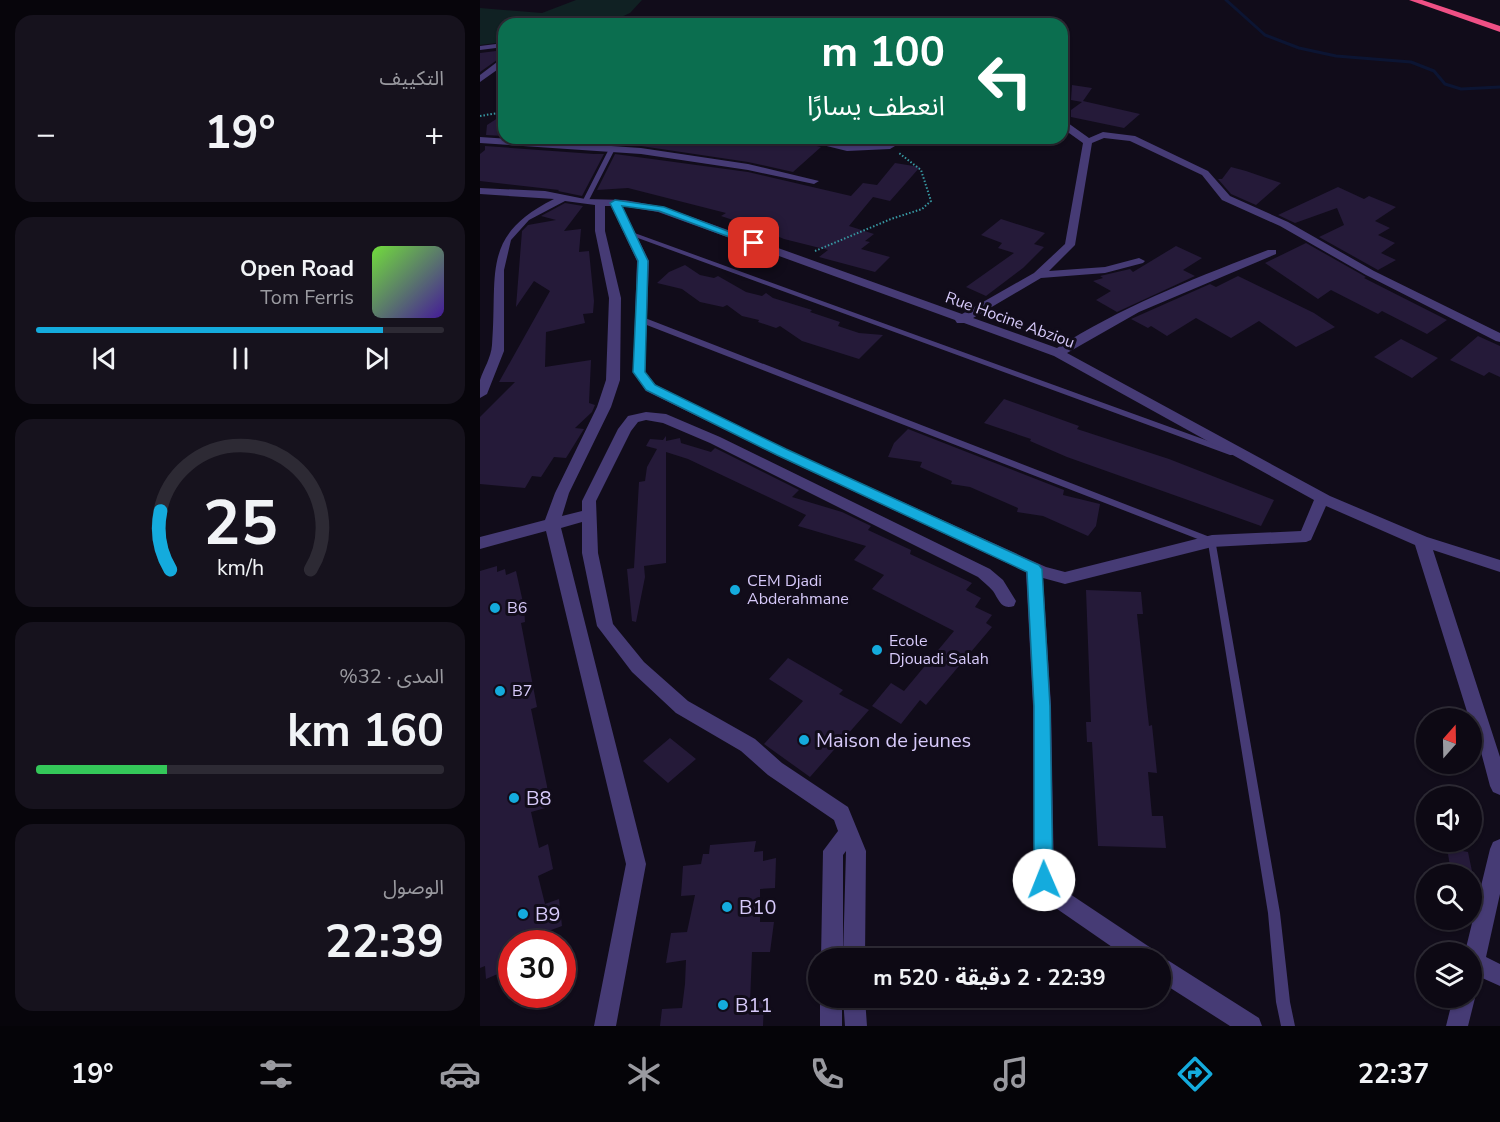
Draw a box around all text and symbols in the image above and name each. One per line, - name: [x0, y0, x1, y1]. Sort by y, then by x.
- text: 100 m: [821, 24, 945, 81]
- icon: left: [966, 42, 1044, 120]
- text: التكييف: [380, 65, 444, 92]
- text: انعطف يسارًا: [807, 88, 945, 125]
- text: 19°: [204, 103, 276, 164]
- text: −: [36, 112, 56, 157]
- text: +: [424, 112, 444, 157]
- pin: [728, 217, 779, 268]
- icon: arrive: [737, 226, 770, 259]
- text: Open Road: [240, 254, 354, 284]
- text: Tom Ferris: [260, 284, 354, 311]
- street label: Rue Hocine Abziou: [942, 286, 1078, 354]
- icon: previous: [88, 342, 121, 375]
- icon: pause: [224, 342, 257, 375]
- icon: next: [360, 342, 393, 375]
- text: 25: [203, 481, 277, 566]
- text: km/h: [216, 553, 264, 583]
- place label: CEM Djadi Abderahmane: [747, 570, 849, 610]
- marker: CEM Djadi Abderahmane: [728, 583, 742, 597]
- place label: B6: [507, 597, 527, 619]
- marker: B6: [488, 601, 502, 615]
- place label: Ecole Djouadi Salah: [889, 630, 989, 670]
- marker: Ecole Djouadi Salah: [870, 643, 884, 657]
- text: المدى · 32%: [339, 663, 444, 690]
- place label: B7: [512, 680, 532, 702]
- marker: B7: [493, 684, 507, 698]
- text: 160 km: [287, 701, 444, 762]
- north arrow: [1416, 708, 1482, 774]
- map controls: [1416, 708, 1482, 1008]
- place label: Maison de jeunes: [816, 727, 971, 754]
- marker: Maison de jeunes: [797, 733, 811, 747]
- place label: B8: [526, 785, 552, 812]
- button: sound: [1416, 786, 1482, 852]
- marker: B8: [507, 791, 521, 805]
- position arrow: [1012, 848, 1076, 912]
- button: search: [1416, 864, 1482, 930]
- text: الوصول: [383, 874, 444, 901]
- place label: B10: [739, 894, 777, 921]
- marker: B10: [720, 900, 734, 914]
- place label: B9: [535, 901, 561, 928]
- marker: B9: [516, 907, 530, 921]
- text: 22:39: [325, 912, 444, 973]
- speed limit sign: 30: [498, 930, 576, 1008]
- button: layers: [1416, 942, 1482, 1008]
- text: 22:39 · 2 دقيقة · 520 m: [873, 963, 1106, 993]
- place label: B11: [735, 992, 773, 1019]
- marker: B11: [716, 998, 730, 1012]
- icon: filters: [255, 1053, 297, 1095]
- icon: car: [439, 1053, 481, 1095]
- icon: climate: [623, 1053, 665, 1095]
- icon: phone: [806, 1053, 848, 1095]
- icon: music: [990, 1053, 1032, 1095]
- icon: directions: [1174, 1053, 1216, 1095]
- text: 19°: [71, 1056, 114, 1093]
- text: 22:37: [1358, 1056, 1429, 1093]

